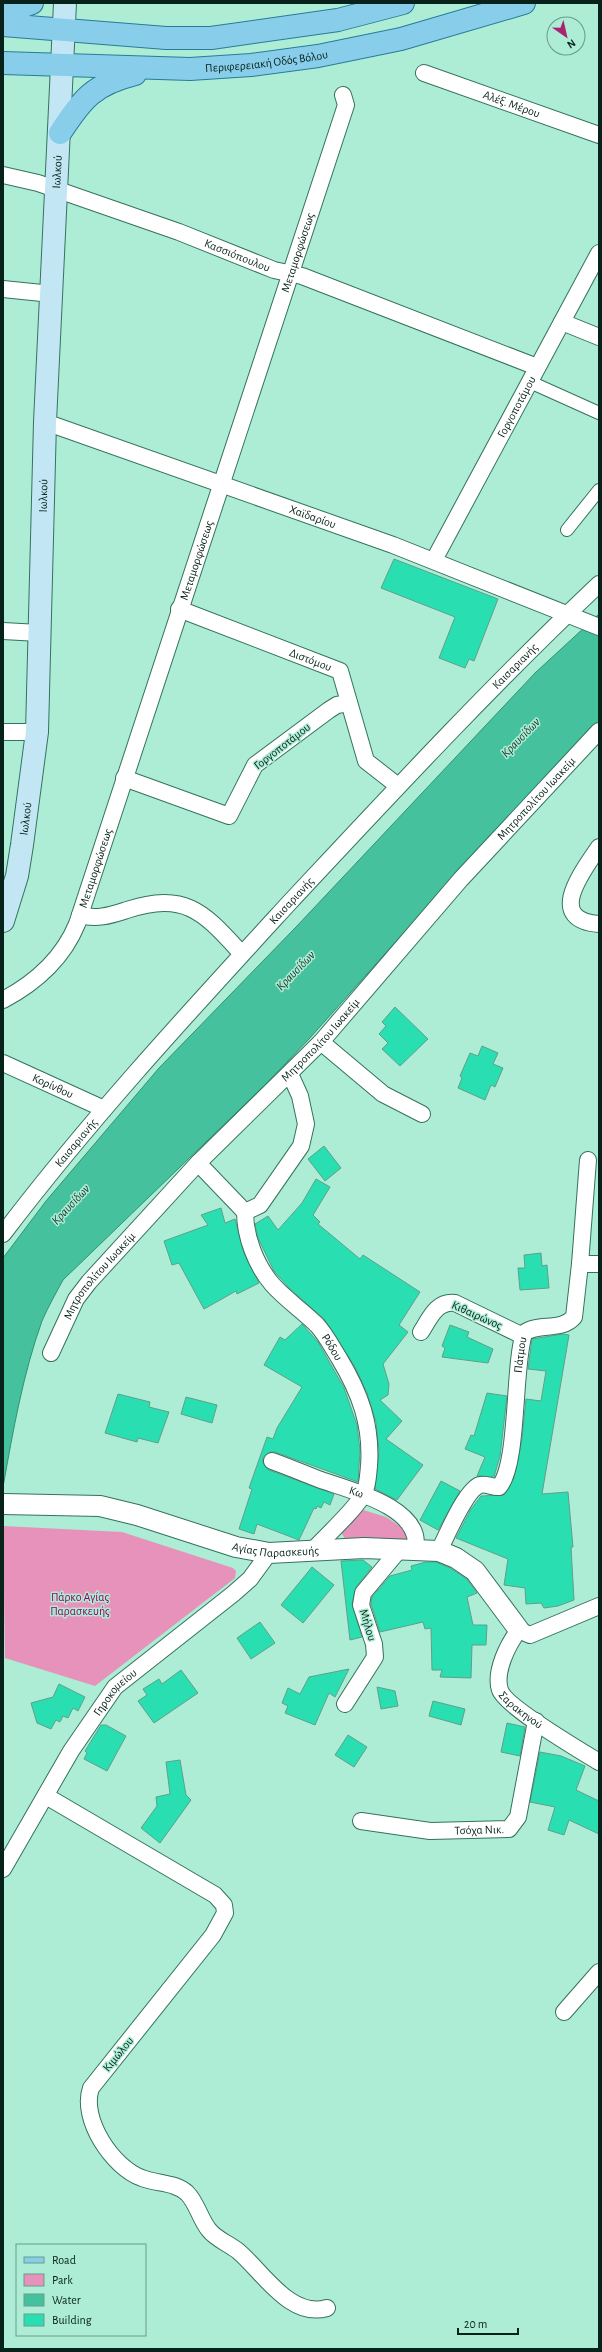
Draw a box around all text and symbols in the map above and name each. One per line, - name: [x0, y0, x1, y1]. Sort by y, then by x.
- north arrow: [546, 16, 586, 56]
- text: N: [565, 37, 578, 51]
- street label: Περιφερειακή Οδός Βόλου: [205, 48, 329, 74]
- street label: Αλέξ. Μέρου: [482, 88, 542, 120]
- street label: Ιωλκού: [50, 155, 64, 189]
- street label: Μεταμορφώσεως: [279, 211, 317, 294]
- street label: Κασσιόπουλου: [203, 237, 272, 274]
- street label: Γοργοποτάμου: [495, 374, 538, 439]
- street label: Ιωλκού: [37, 479, 50, 512]
- street label: Χαϊδαρίου: [288, 503, 338, 530]
- street label: Μεταμορφώσεως: [178, 519, 216, 602]
- street label: Καισαριανής: [490, 641, 541, 691]
- street label: Διστόμου: [288, 646, 334, 673]
- water label: Κραυσίδων: [499, 716, 543, 760]
- street label: Γοργοποτάμου: [252, 720, 312, 772]
- street label: Μητροπολίτου Ιωακείμ: [495, 754, 578, 842]
- street label: Ιωλκού: [17, 801, 34, 836]
- street label: Μεταμορφώσεως: [77, 827, 115, 909]
- street label: Καισαριανής: [267, 875, 317, 926]
- water label: Κραυσίδων: [274, 949, 318, 993]
- street label: Μητροπολίτου Ιωακείμ: [279, 995, 362, 1084]
- street label: Κορίνθου: [31, 1071, 75, 1100]
- street label: Καισαριανής: [52, 1116, 100, 1169]
- water label: Κραυσίδων: [49, 1182, 93, 1228]
- street label: Μητροπολίτου Ιωακείμ: [61, 1229, 138, 1321]
- street label: Κιθαιρώνος: [450, 1299, 504, 1332]
- street label: Ρόδου: [320, 1332, 345, 1363]
- street label: Πάτμου: [512, 1335, 529, 1373]
- street label: Κω: [348, 1484, 365, 1500]
- street label: Αγίας Παρασκευής: [231, 1540, 320, 1559]
- park label: Πάρκο Αγίας Παρασκευής: [50, 1591, 110, 1618]
- street label: Μήλου: [357, 1608, 379, 1642]
- street label: Γηροκομείου: [91, 1666, 139, 1718]
- street label: Σαρακηνού: [496, 1689, 545, 1731]
- street label: Τσόχα Νικ.: [454, 1823, 504, 1836]
- street label: Κιμώλου: [100, 2034, 136, 2074]
- legend: [16, 2244, 146, 2336]
- text: Road: [52, 2254, 76, 2266]
- text: Park: [52, 2274, 73, 2286]
- text: Water: [52, 2294, 81, 2306]
- scale bar: [458, 2310, 518, 2336]
- text: Building: [52, 2314, 92, 2326]
- text: 20 m: [464, 2318, 487, 2330]

